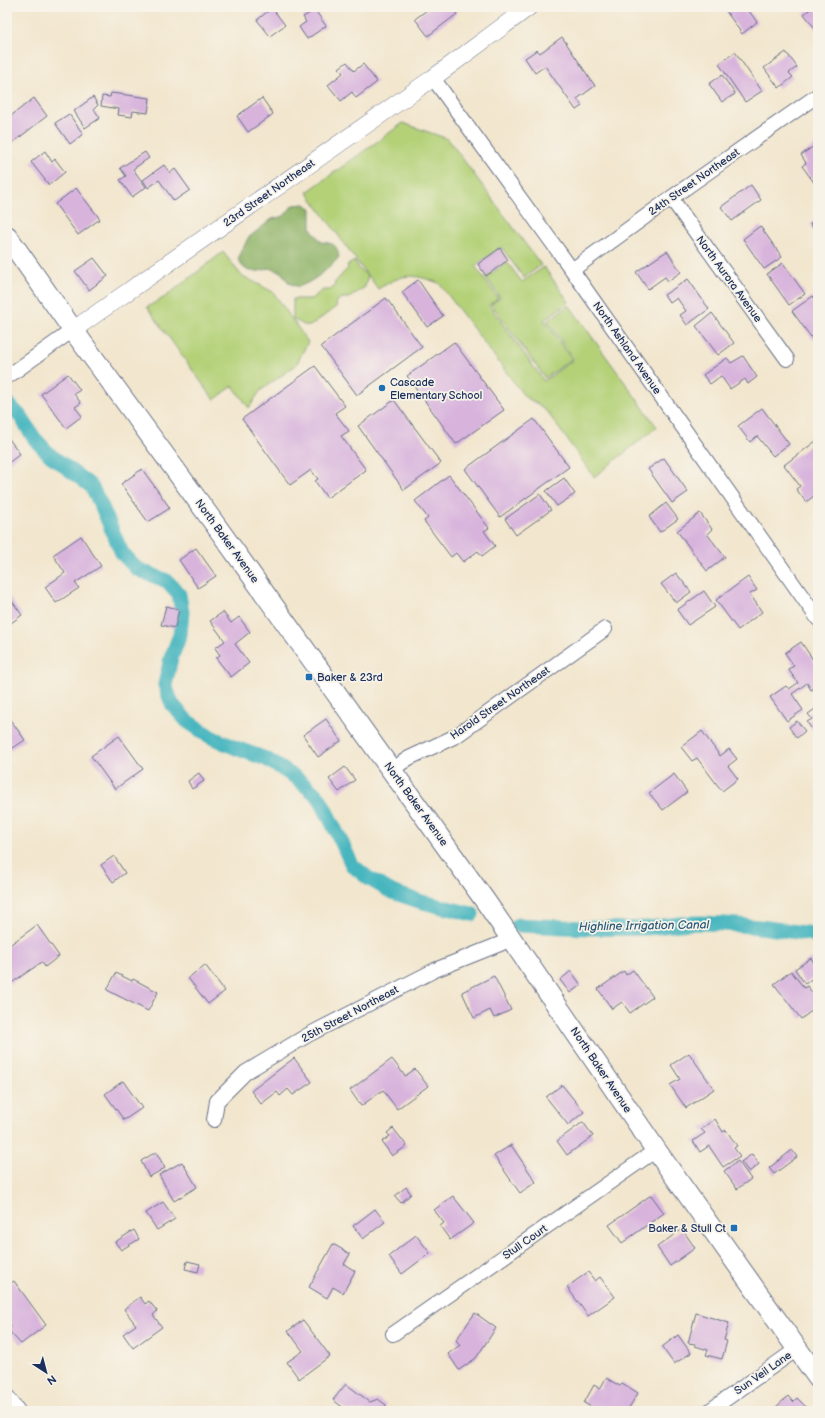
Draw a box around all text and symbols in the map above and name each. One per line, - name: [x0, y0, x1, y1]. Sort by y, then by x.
- street label: 24th Street Northeast: [646, 145, 742, 218]
- street label: 23rd Street Northeast: [221, 156, 318, 229]
- street label: North Aurora Avenue: [693, 233, 765, 325]
- street label: North Ashland Avenue: [590, 299, 664, 397]
- place label: Cascade Elementary School: [390, 376, 482, 402]
- marker: Cascade Elementary School: [377, 383, 387, 393]
- street label: North Baker Avenue: [192, 497, 262, 586]
- street label: Harold Street Northeast: [448, 663, 553, 742]
- place label: Baker & 23rd: [317, 671, 383, 684]
- marker: Baker & 23rd: [304, 672, 314, 682]
- street label: North Baker Avenue: [381, 760, 451, 849]
- water label: Highline Irrigation Canal: [579, 917, 711, 935]
- street label: 25th Street Northeast: [299, 983, 401, 1045]
- street label: North Baker Avenue: [568, 1025, 635, 1116]
- street label: Stull Court: [500, 1222, 550, 1262]
- place label: Baker & Stull Ct: [648, 1222, 727, 1235]
- marker: Baker & Stull Ct: [729, 1223, 739, 1233]
- street label: Sun Veil Lane: [732, 1348, 795, 1398]
- north arrow: [26, 1352, 66, 1392]
- text: N: [44, 1372, 59, 1387]

